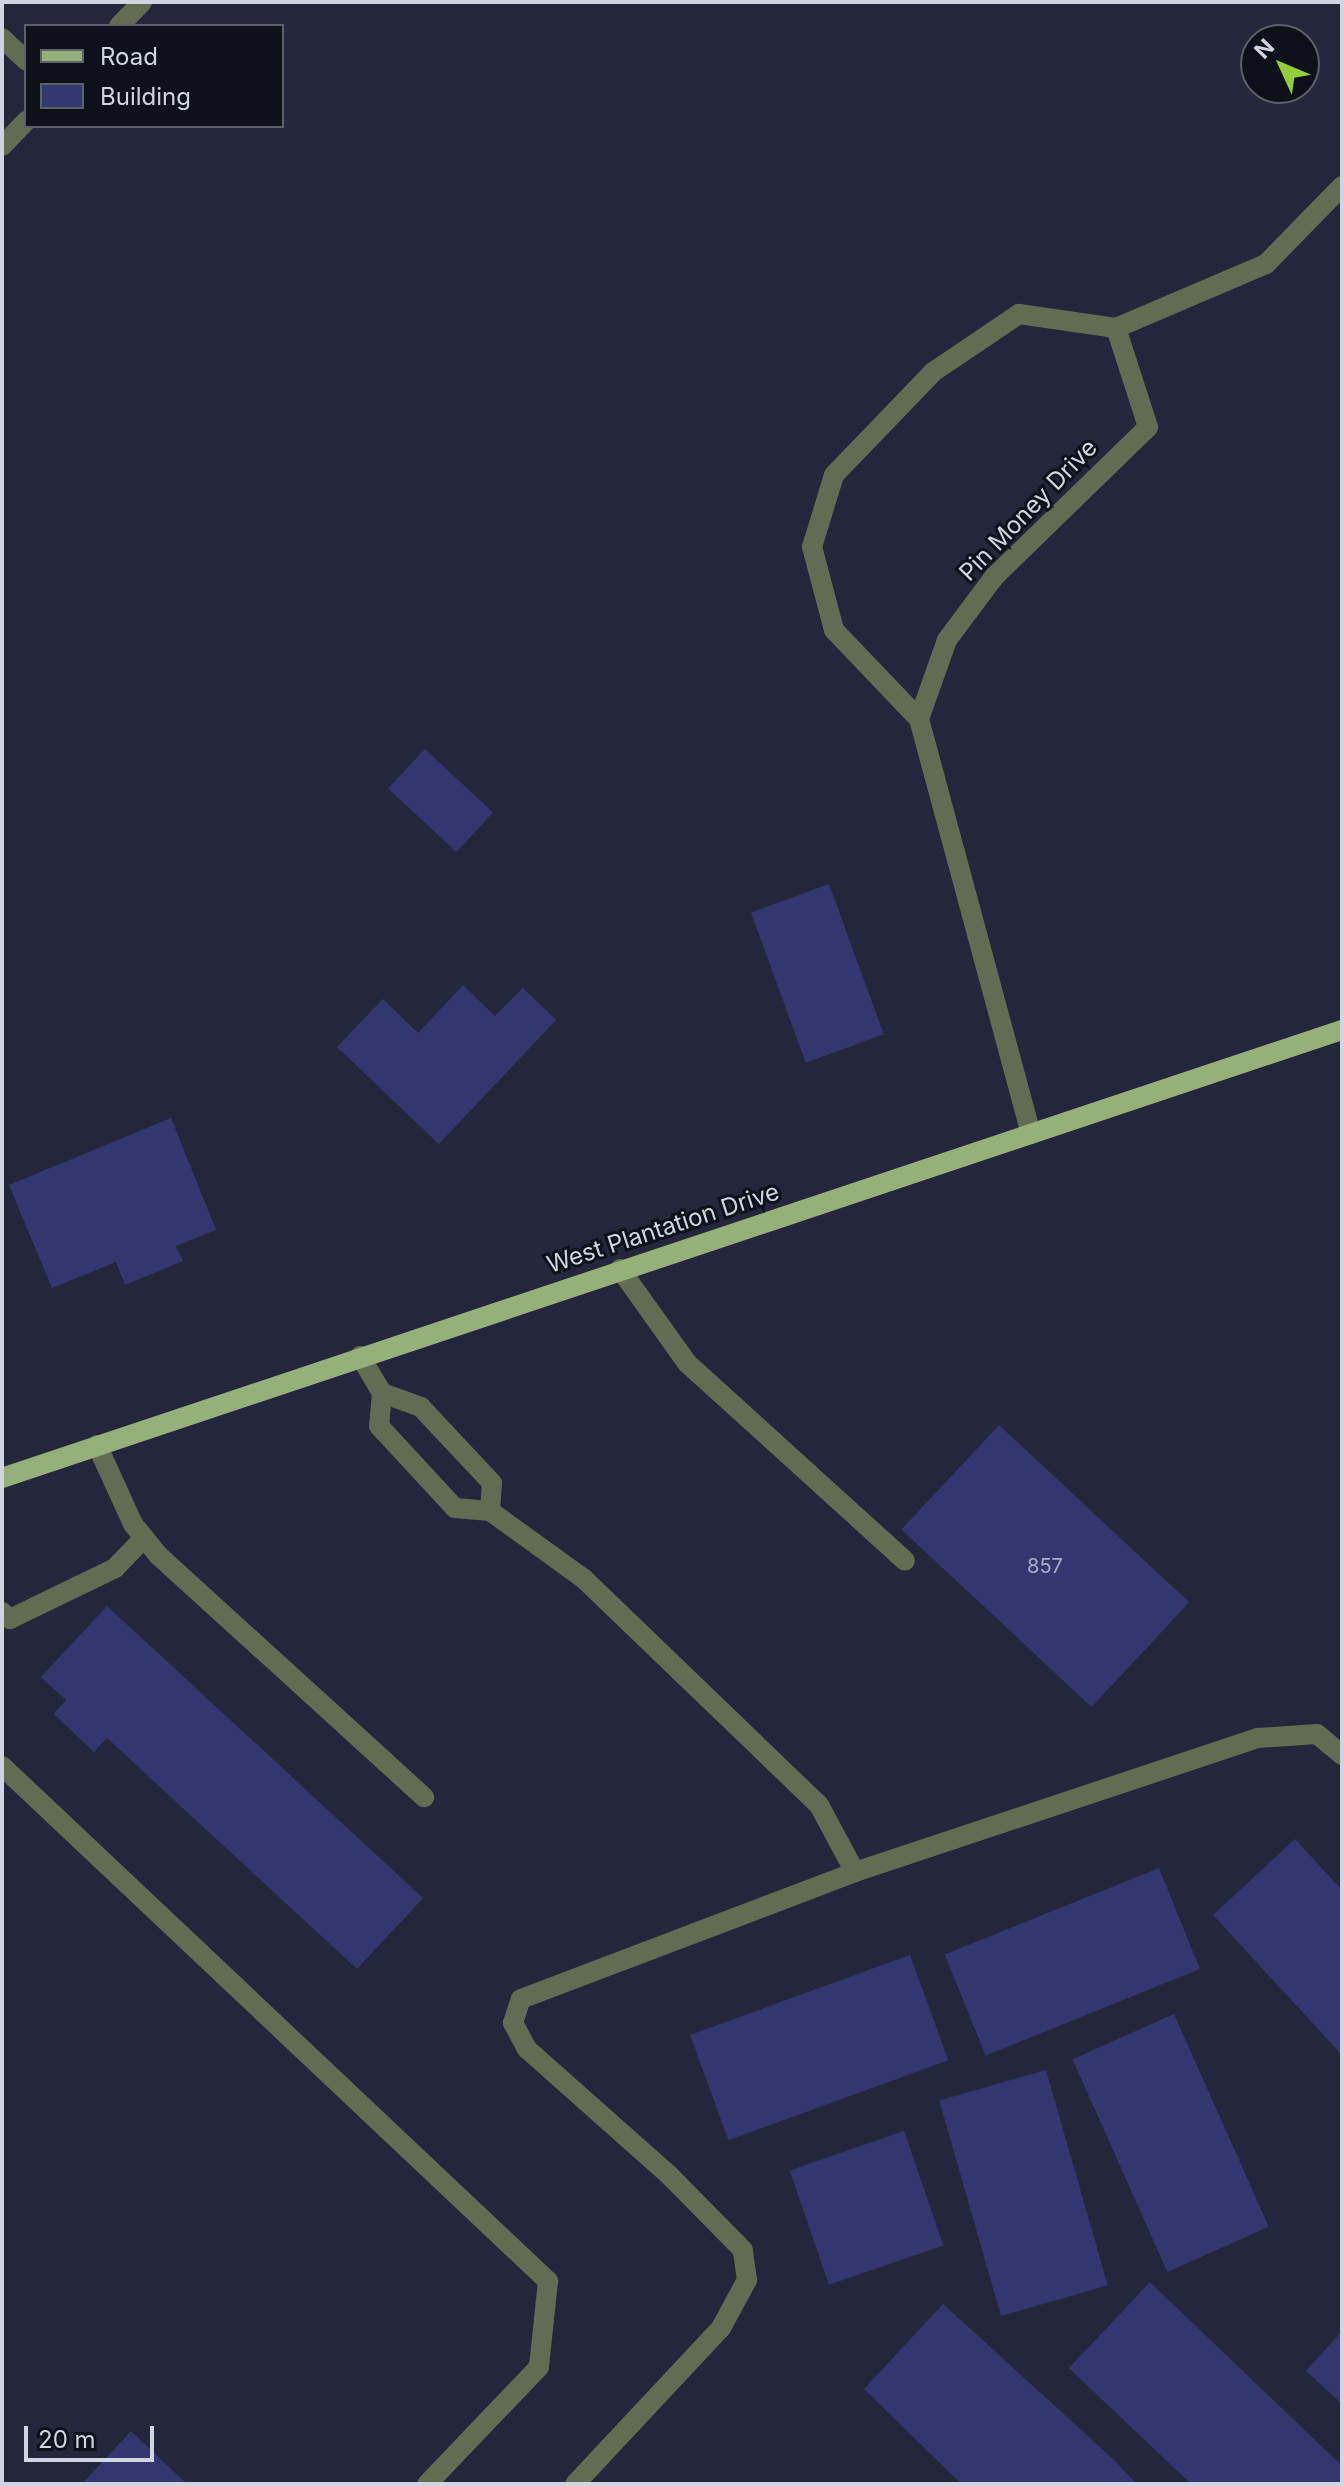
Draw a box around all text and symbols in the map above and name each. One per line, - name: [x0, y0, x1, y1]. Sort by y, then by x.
- legend: [24, 24, 284, 128]
- north arrow: [1240, 24, 1320, 104]
- text: N: [1249, 34, 1279, 64]
- text: Road: [100, 42, 158, 71]
- text: Building: [100, 82, 191, 111]
- street label: Pin Money Drive: [953, 433, 1103, 587]
- street label: West Plantation Drive: [543, 1177, 783, 1279]
- house number: 857: [1027, 1554, 1063, 1578]
- scale bar: [28, 2410, 158, 2460]
- text: 20 m: [38, 2425, 96, 2454]

